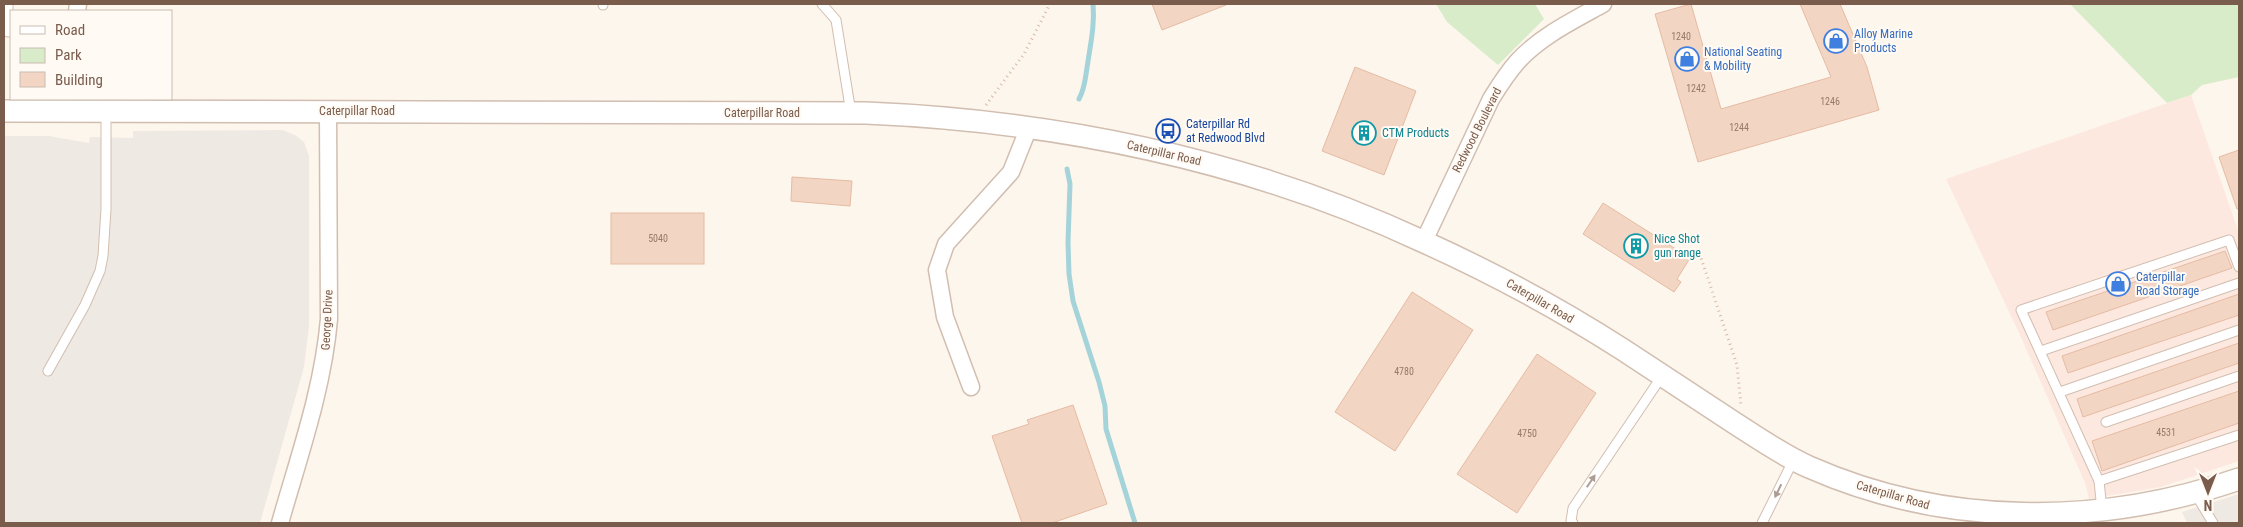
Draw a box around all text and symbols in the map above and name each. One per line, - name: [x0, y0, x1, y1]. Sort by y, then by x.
- legend: [10, 10, 172, 100]
- text: Road: [55, 21, 85, 39]
- place label: Alloy Marine Products: [1854, 27, 1913, 55]
- shop icon: Alloy Marine Products: [1823, 28, 1849, 54]
- house number: 1240: [1671, 31, 1691, 42]
- place label: National Seating & Mobility: [1704, 45, 1782, 73]
- text: Park: [55, 46, 82, 64]
- shop icon: National Seating & Mobility: [1674, 46, 1700, 72]
- text: Building: [55, 71, 103, 89]
- house number: 1242: [1686, 83, 1706, 94]
- street label: Redwood Boulevard: [1450, 85, 1504, 175]
- house number: 1246: [1820, 96, 1840, 107]
- street label: Caterpillar Road: [319, 104, 395, 118]
- street label: Caterpillar Road: [724, 106, 800, 120]
- place label: Caterpillar Rd at Redwood Blvd: [1186, 117, 1265, 145]
- bus stop icon: Caterpillar Rd at Redwood Blvd: [1155, 118, 1181, 144]
- building icon: CTM Products: [1351, 120, 1377, 146]
- house number: 1244: [1729, 122, 1749, 133]
- place label: CTM Products: [1382, 126, 1449, 140]
- street label: Caterpillar Road: [1125, 138, 1203, 168]
- place label: Nice Shot gun range: [1654, 232, 1701, 260]
- house number: 5040: [648, 233, 668, 244]
- building icon: Nice Shot gun range: [1623, 233, 1649, 259]
- place label: Caterpillar Road Storage: [2136, 270, 2200, 298]
- shop icon: Caterpillar Road Storage: [2105, 271, 2131, 297]
- street label: Caterpillar Road: [1504, 276, 1576, 326]
- street label: George Drive: [318, 289, 336, 351]
- house number: 4780: [1394, 366, 1414, 377]
- house number: 4531: [2156, 427, 2176, 438]
- house number: 4750: [1517, 428, 1537, 439]
- north arrow: [2183, 467, 2233, 517]
- one-way arrow: [1586, 475, 1596, 488]
- street label: Caterpillar Road: [1855, 478, 1931, 512]
- one-way arrow: [1774, 484, 1782, 498]
- text: N: [2204, 497, 2212, 513]

